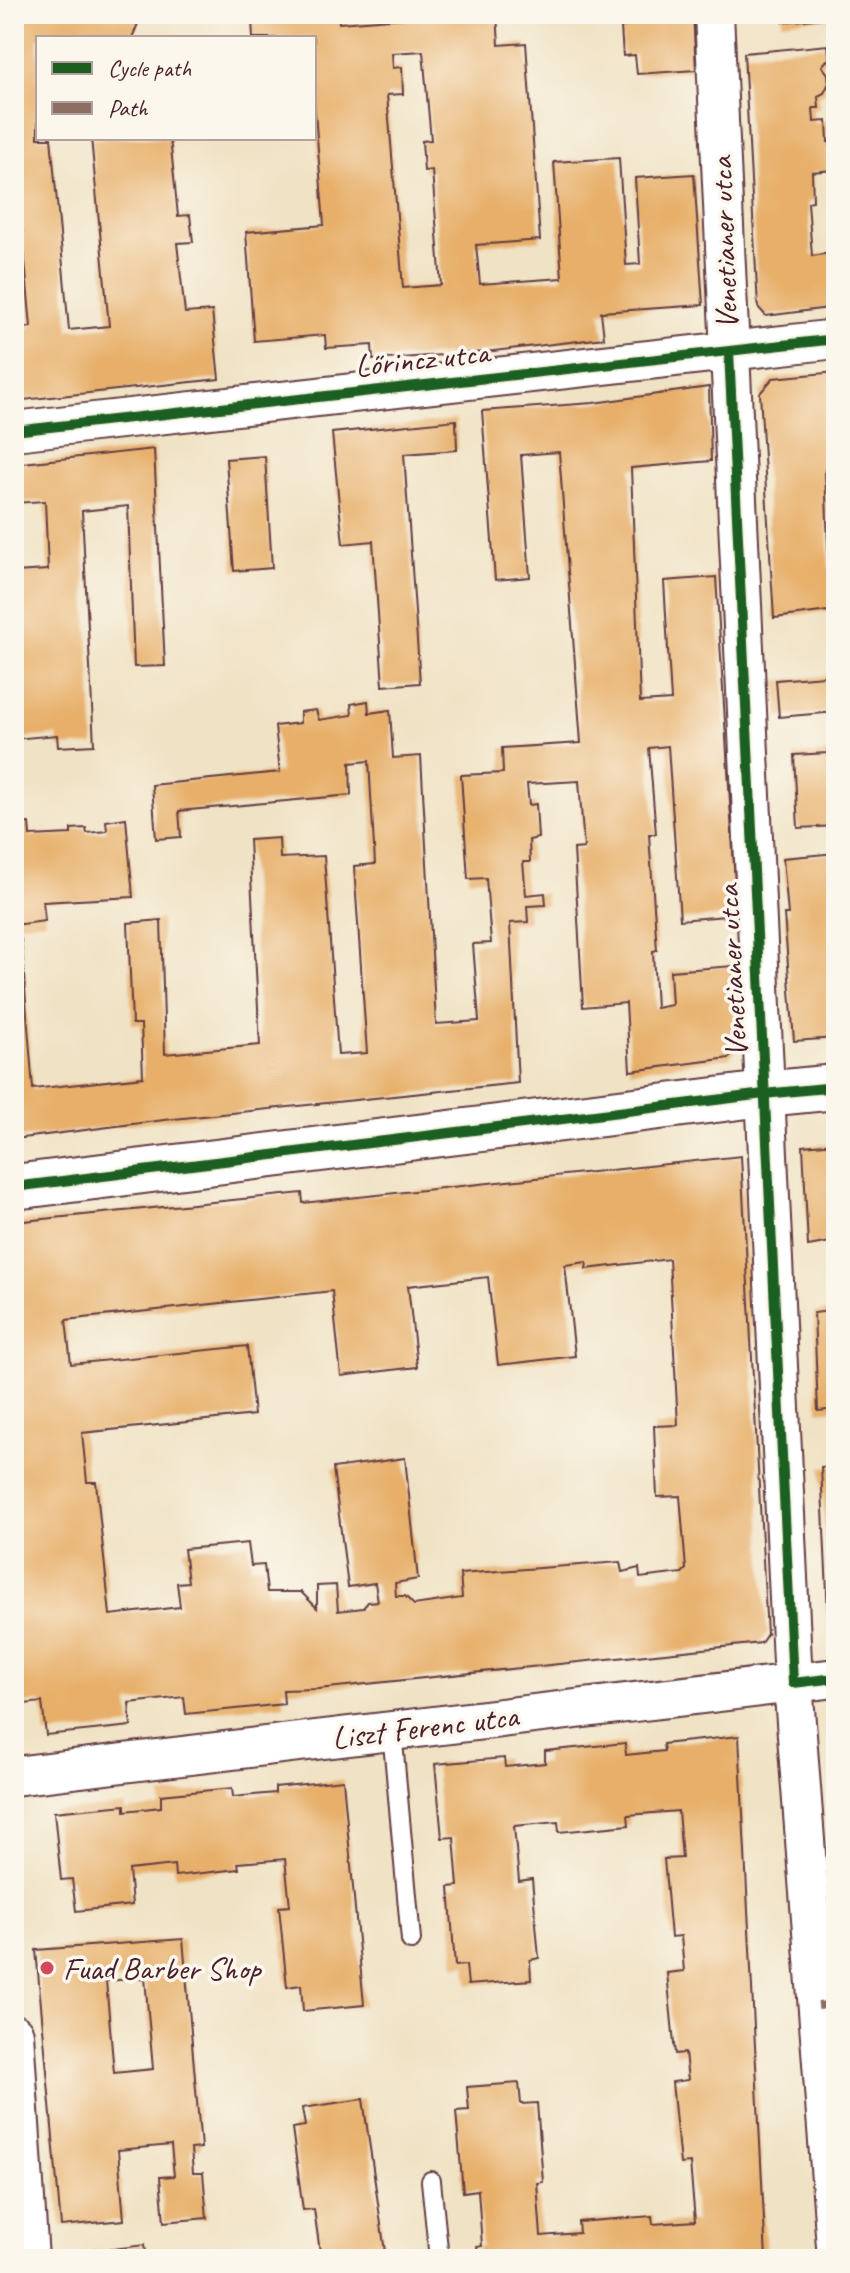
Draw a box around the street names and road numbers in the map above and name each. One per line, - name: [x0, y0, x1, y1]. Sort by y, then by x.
- street label: Venetianer utca: [700, 154, 748, 330]
- street label: Lőrincz utca: [353, 331, 494, 386]
- street label: Venetianer utca: [707, 882, 757, 1058]
- street label: Liszt Ferenc utca: [330, 1695, 522, 1759]

